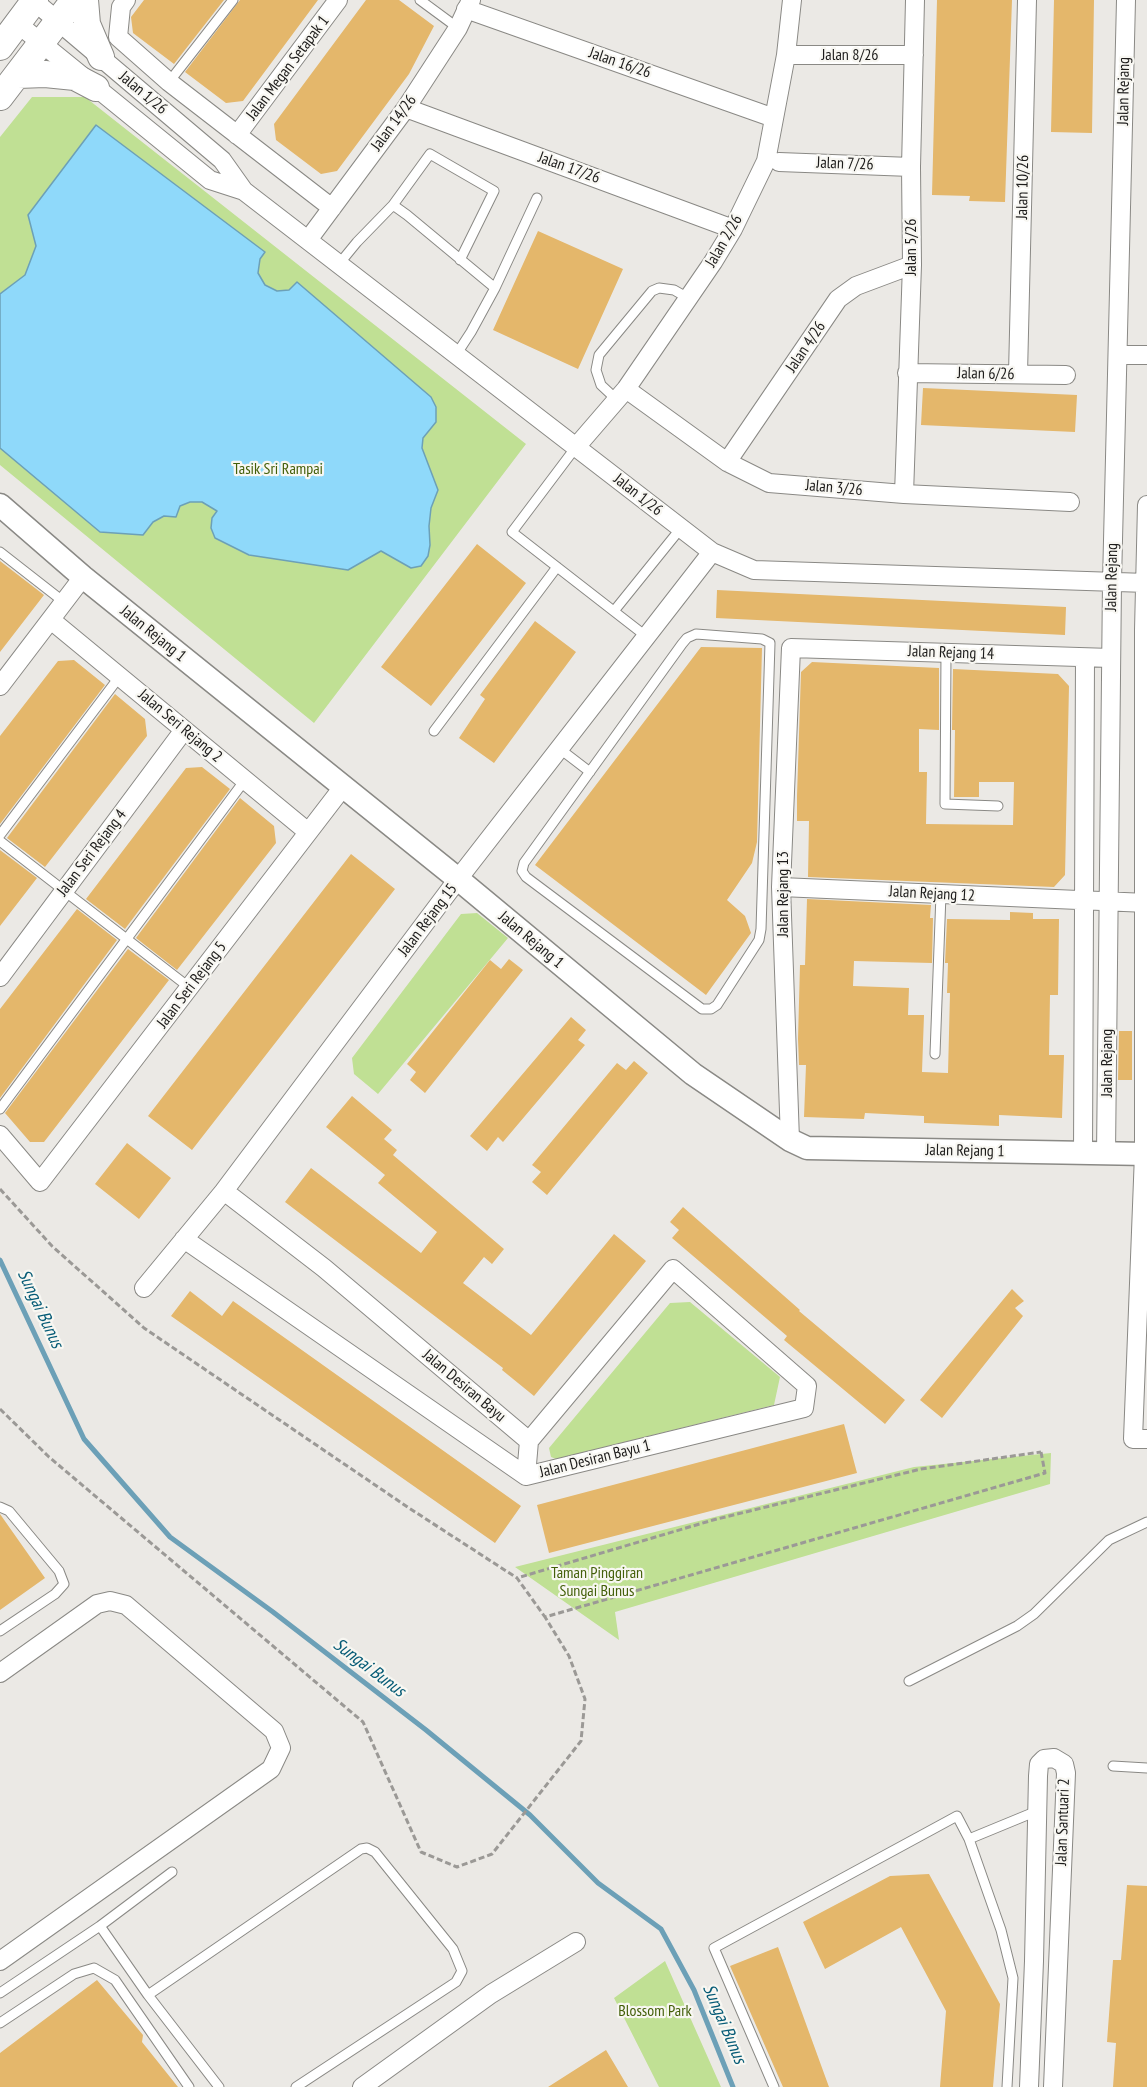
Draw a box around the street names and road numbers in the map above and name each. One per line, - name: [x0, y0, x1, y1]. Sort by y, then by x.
- street label: Jalan Megan Setapak 1: [243, 12, 333, 124]
- street label: Jalan 16/26: [586, 43, 654, 83]
- street label: Jalan 8/26: [821, 45, 879, 65]
- street label: Jalan Rejang: [1114, 57, 1134, 125]
- street label: Jalan 1/26: [115, 67, 171, 119]
- street label: Jalan 14/26: [367, 91, 421, 155]
- street label: Jalan 17/26: [535, 148, 603, 188]
- street label: Jalan 7/26: [816, 153, 874, 175]
- street label: Jalan 10/26: [1013, 155, 1033, 219]
- street label: Jalan 2/26: [701, 211, 747, 271]
- street label: Jalan 5/26: [901, 218, 921, 276]
- street label: Jalan 4/26: [782, 318, 830, 376]
- street label: Jalan 6/26: [957, 364, 1015, 384]
- street label: Jalan 1/26: [610, 470, 666, 520]
- street label: Jalan 3/26: [805, 476, 863, 500]
- street label: Jalan Rejang: [1102, 543, 1122, 611]
- street label: Jalan Rejang 1: [116, 602, 190, 666]
- street label: Jalan Rejang 14: [908, 642, 994, 664]
- street label: Jalan Seri Rejang 2: [134, 685, 226, 767]
- street label: Jalan Seri Rejang 4: [53, 806, 131, 900]
- street label: Jalan Rejang 13: [773, 851, 793, 937]
- street label: Jalan Rejang 15: [394, 880, 462, 960]
- street label: Jalan Rejang 12: [889, 882, 975, 906]
- street label: Jalan Rejang 1: [495, 907, 567, 973]
- street label: Jalan Seri Rejang 5: [153, 938, 231, 1032]
- street label: Jalan Rejang: [1097, 1029, 1117, 1097]
- street label: Jalan Rejang 1: [925, 1141, 1005, 1161]
- street label: Jalan Desiran Bayu: [418, 1346, 510, 1426]
- street label: Jalan Desiran Bayu 1: [538, 1436, 652, 1482]
- street label: Jalan Santuari 2: [1052, 1778, 1074, 1866]

